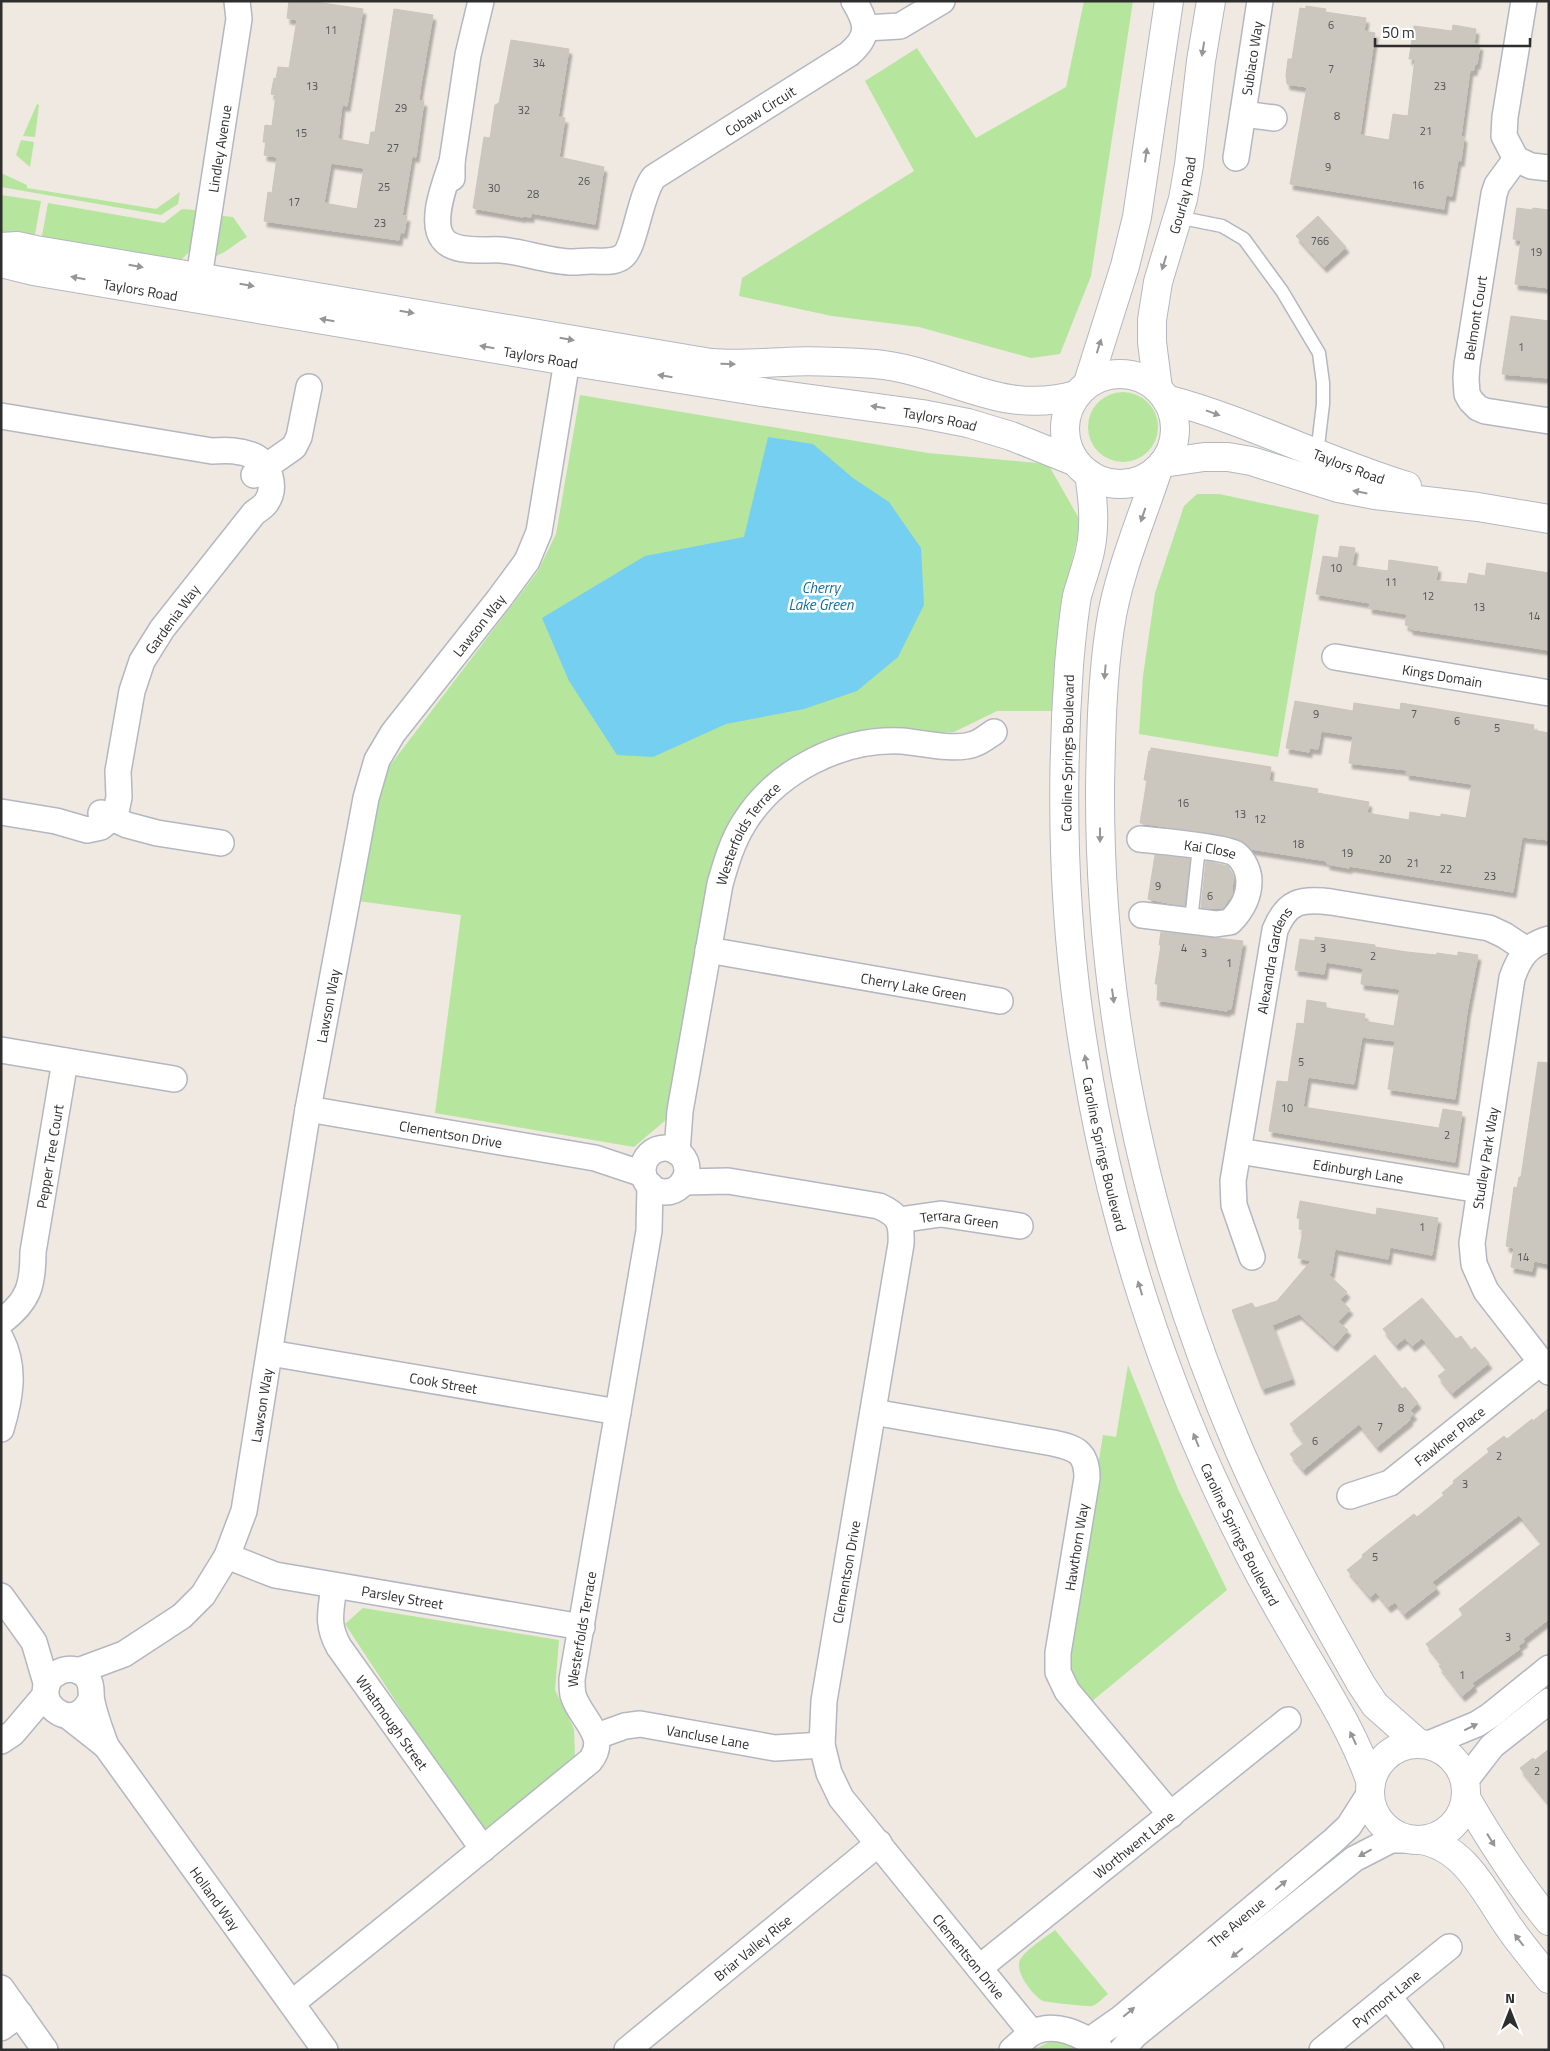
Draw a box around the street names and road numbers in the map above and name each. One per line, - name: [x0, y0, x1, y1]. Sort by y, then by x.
- street label: Subiaco Way: [1235, 19, 1267, 97]
- street label: Cobaw Circuit: [720, 80, 799, 140]
- street label: Lindley Avenue: [202, 103, 236, 194]
- street label: Gourlay Road: [1163, 156, 1200, 236]
- street label: Taylors Road: [102, 273, 179, 306]
- street label: Belmont Court: [1458, 274, 1492, 362]
- street label: Taylors Road: [502, 340, 580, 373]
- street label: Taylors Road: [902, 401, 980, 436]
- street label: Taylors Road: [1310, 442, 1388, 489]
- street label: Gardenia Way: [140, 580, 205, 658]
- street label: Lawson Way: [447, 589, 510, 661]
- street label: Kings Domain: [1401, 658, 1484, 692]
- street label: Caroline Springs Boulevard: [1055, 674, 1079, 832]
- street label: Westerfolds Terrace: [710, 776, 785, 887]
- street label: Kai Close: [1183, 833, 1240, 864]
- street label: Alexandra Gardens: [1251, 901, 1296, 1015]
- street label: Cherry Lake Green: [859, 966, 969, 1006]
- street label: Lawson Way: [310, 967, 344, 1045]
- street label: Caroline Springs Boulevard: [1078, 1075, 1133, 1233]
- street label: Pepper Tree Court: [30, 1103, 68, 1210]
- street label: Studley Park Way: [1467, 1105, 1503, 1211]
- street label: Clementson Drive: [398, 1114, 504, 1153]
- street label: Edinburgh Lane: [1312, 1153, 1405, 1188]
- street label: Terrara Green: [918, 1203, 1000, 1233]
- street label: Lawson Way: [245, 1366, 277, 1444]
- street label: Cook Street: [408, 1366, 479, 1398]
- street label: Fawkner Place: [1409, 1401, 1489, 1470]
- street label: Caroline Springs Boulevard: [1196, 1459, 1285, 1609]
- street label: Hawthorn Way: [1059, 1502, 1093, 1592]
- street label: Clementson Drive: [827, 1519, 865, 1625]
- street label: Westerfolds Terrace: [561, 1569, 601, 1687]
- street label: Parsley Street: [360, 1579, 445, 1614]
- street label: Whatmough Street: [351, 1670, 434, 1774]
- street label: Vancluse Lane: [665, 1718, 751, 1754]
- street label: Worthwent Lane: [1089, 1805, 1178, 1883]
- street label: Holland Way: [185, 1862, 246, 1935]
- street label: The Avenue: [1203, 1892, 1269, 1952]
- street label: Briar Valley Rise: [709, 1909, 796, 1985]
- street label: Clementson Drive: [928, 1909, 1010, 2003]
- street label: Pyrmont Lane: [1347, 1964, 1424, 2033]

